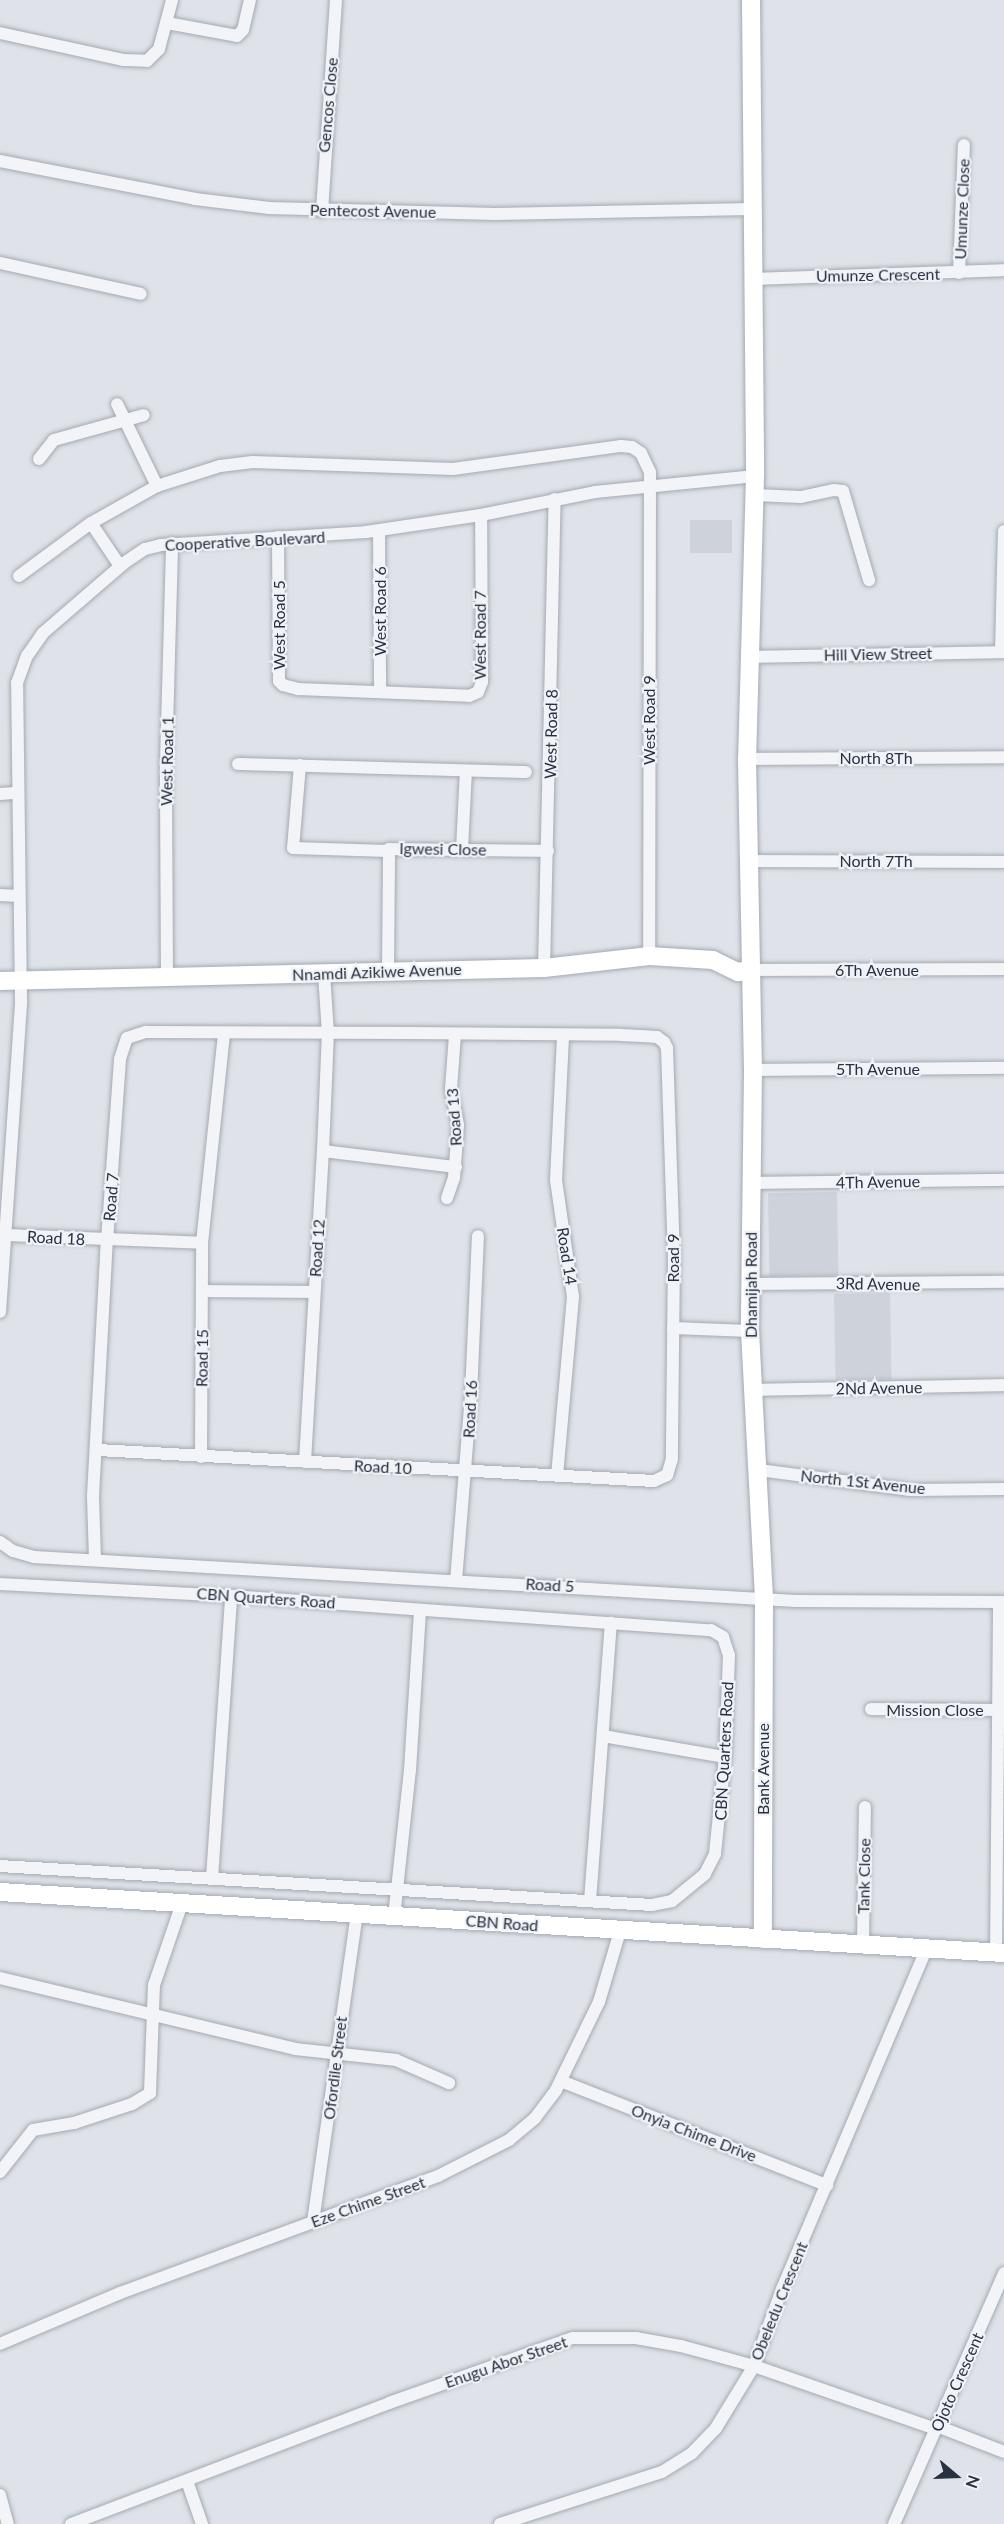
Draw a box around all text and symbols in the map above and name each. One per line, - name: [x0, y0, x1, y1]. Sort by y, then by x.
- street label: Gencos Close: [314, 57, 342, 153]
- street label: Umunze Close: [951, 158, 973, 260]
- street label: Pentecost Avenue: [309, 200, 437, 222]
- street label: Umunze Crescent: [816, 264, 940, 286]
- street label: Cooperative Boulevard: [164, 527, 326, 555]
- street label: West Road 6: [370, 566, 390, 656]
- street label: West Road 5: [269, 580, 289, 670]
- street label: West Road 7: [470, 590, 490, 680]
- street label: Hill View Street: [823, 643, 933, 665]
- street label: West Road 9: [639, 675, 659, 765]
- street label: West Road 8: [541, 689, 561, 779]
- street label: West Road 1: [157, 716, 177, 806]
- street label: North 8Th: [839, 748, 913, 768]
- street label: Igwesi Close: [399, 839, 487, 859]
- street label: North 7Th: [839, 851, 913, 871]
- street label: Nnamdi Azikiwe Avenue: [291, 959, 463, 985]
- street label: 6Th Avenue: [835, 960, 919, 980]
- street label: 5Th Avenue: [836, 1059, 920, 1079]
- street label: Road 13: [442, 1087, 466, 1147]
- street label: Road 7: [99, 1172, 123, 1222]
- street label: 4Th Avenue: [836, 1172, 920, 1192]
- street label: Road 12: [305, 1218, 329, 1278]
- street label: Road 14: [553, 1226, 581, 1286]
- street label: Road 18: [26, 1227, 86, 1249]
- street label: Dhamijah Road: [741, 1232, 761, 1338]
- street label: Road 9: [663, 1234, 683, 1282]
- street label: 3Rd Avenue: [835, 1274, 921, 1294]
- street label: Road 15: [192, 1329, 212, 1387]
- street label: 2Nd Avenue: [835, 1378, 923, 1398]
- street label: Road 16: [459, 1379, 481, 1439]
- street label: Road 10: [353, 1456, 413, 1478]
- street label: North 1St Avenue: [799, 1466, 927, 1498]
- street label: Road 5: [525, 1574, 575, 1596]
- street label: CBN Quarters Road: [196, 1584, 336, 1612]
- street label: CBN Quarters Road: [711, 1681, 737, 1821]
- street label: Mission Close: [886, 1700, 984, 1720]
- street label: Bank Avenue: [753, 1723, 773, 1815]
- street label: Tank Close: [854, 1838, 874, 1914]
- street label: CBN Road: [465, 1911, 539, 1935]
- street label: Ofordile Street: [319, 2015, 351, 2121]
- street label: Onyia Chime Drive: [629, 2100, 759, 2166]
- street label: Eze Chime Street: [308, 2172, 428, 2232]
- street label: Obeledu Crescent: [746, 2239, 812, 2363]
- street label: Ojoto Crescent: [927, 2330, 987, 2434]
- street label: Enugu Abor Street: [442, 2332, 570, 2392]
- north arrow: [926, 2446, 986, 2506]
- text: N: [963, 2473, 984, 2491]

